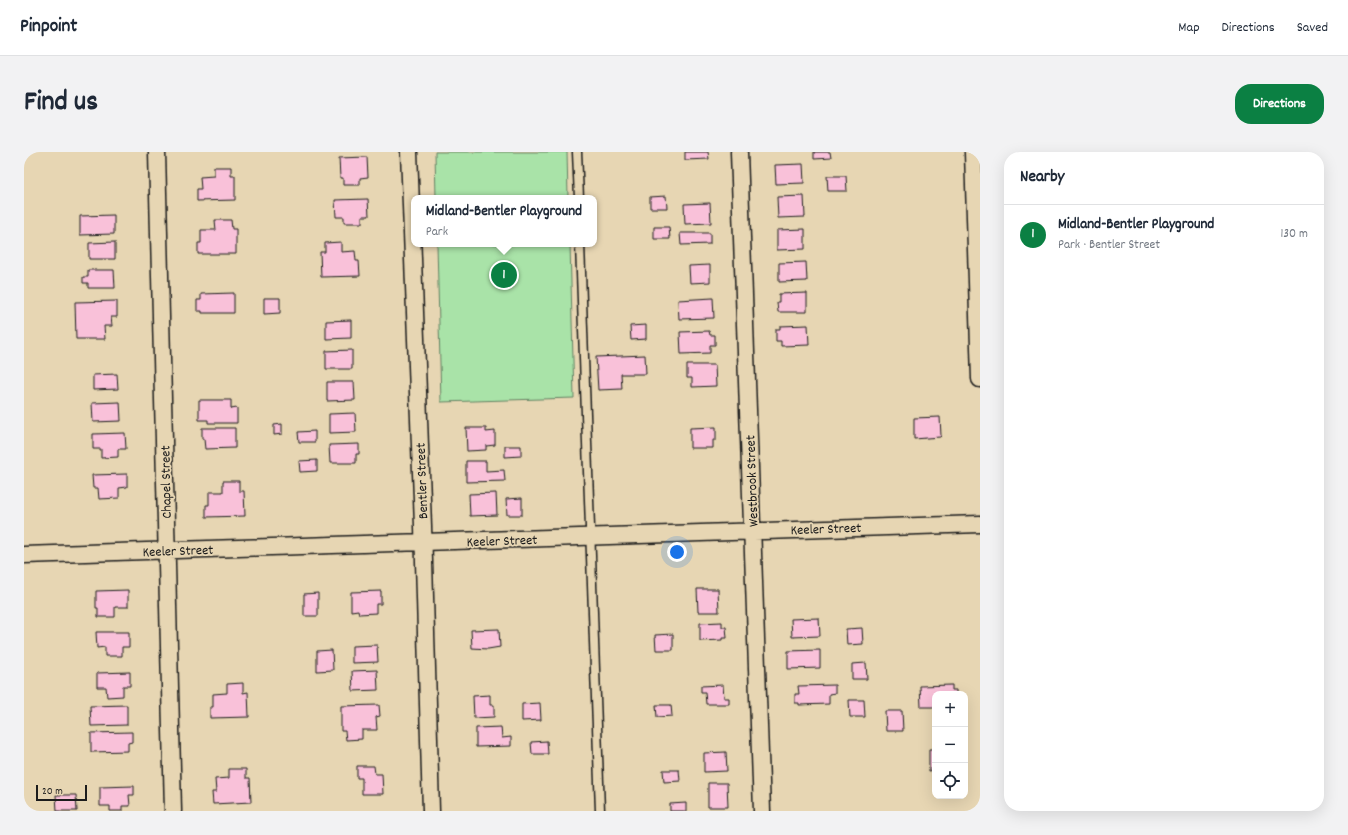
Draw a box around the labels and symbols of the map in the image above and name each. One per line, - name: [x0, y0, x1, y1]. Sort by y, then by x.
- pin: 1: [491, 260, 517, 290]
- street label: Westbrook Street: [741, 435, 765, 527]
- street label: Bentler Street: [412, 442, 434, 519]
- street label: Chapel Street: [156, 445, 178, 519]
- street label: Keeler Street: [790, 519, 862, 541]
- street label: Keeler Street: [466, 531, 538, 553]
- street label: Keeler Street: [142, 541, 214, 563]
- your location: [667, 542, 687, 562]
- scale bar: [36, 783, 87, 802]

